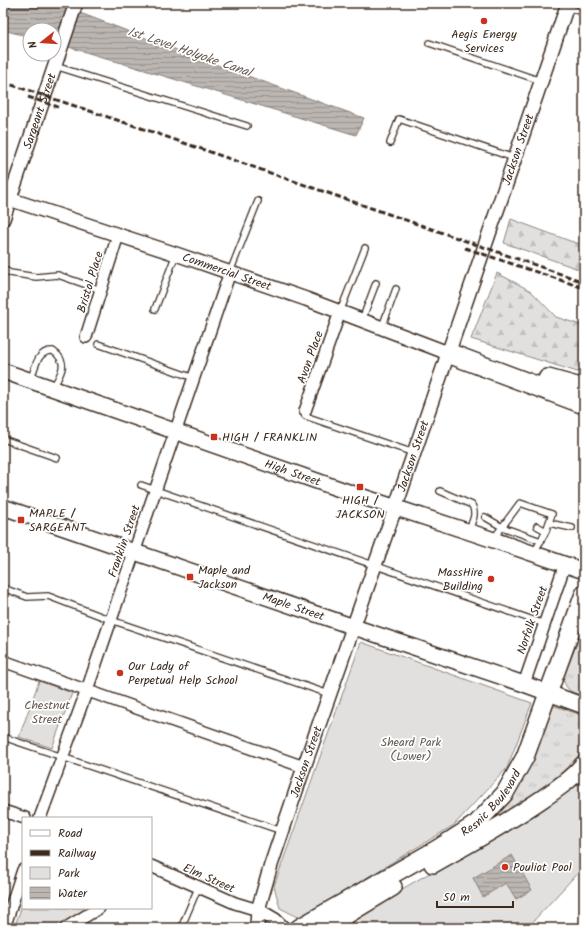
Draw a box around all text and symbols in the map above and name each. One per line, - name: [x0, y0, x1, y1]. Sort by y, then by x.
- marker: Aegis Energy Services: [479, 16, 489, 26]
- water label: 1st Level Holyoke Canal: [125, 21, 257, 84]
- north arrow: [22, 22, 62, 62]
- place label: Aegis Energy Services: [451, 25, 517, 58]
- text: N: [24, 39, 43, 51]
- street label: Sargeant Street: [18, 70, 62, 152]
- street label: Jackson Street: [497, 111, 540, 188]
- street label: Commercial Street: [180, 248, 274, 296]
- street label: Bristol Place: [72, 249, 109, 315]
- street label: Avon Place: [292, 328, 329, 386]
- street label: Jackson Street: [392, 418, 435, 494]
- place label: HIGH / FRANKLIN: [222, 428, 317, 447]
- marker: HIGH / FRANKLIN: [209, 432, 219, 442]
- street label: High Street: [262, 454, 324, 492]
- marker: HIGH / JACKSON: [355, 482, 365, 492]
- place label: HIGH / JACKSON: [335, 491, 385, 524]
- street label: Franklin Street: [103, 502, 146, 580]
- place label: MAPLE / SARGEANT: [29, 504, 87, 537]
- marker: MAPLE / SARGEANT: [16, 515, 26, 525]
- place label: Maple and Jackson: [198, 561, 251, 594]
- place label: MassHire Building: [437, 563, 484, 596]
- marker: Maple and Jackson: [185, 572, 195, 582]
- marker: MassHire Building: [486, 574, 496, 584]
- street label: Norfolk Street: [512, 583, 553, 657]
- street label: Maple Street: [260, 587, 327, 626]
- place label: Our Lady of Perpetual Help School: [128, 657, 238, 690]
- marker: Our Lady of Perpetual Help School: [115, 668, 125, 678]
- park label: Chestnut Street: [24, 696, 70, 729]
- street label: Jackson Street: [285, 723, 328, 800]
- park label: Sheard Park (Lower): [381, 733, 442, 766]
- street label: Resnic Boulevard: [457, 765, 527, 841]
- legend: [22, 817, 152, 909]
- text: Road: [58, 824, 83, 843]
- text: Railway: [58, 844, 96, 863]
- place label: Pouliot Pool: [513, 858, 572, 877]
- street label: Elm Street: [180, 859, 238, 898]
- marker: Pouliot Pool: [500, 862, 510, 872]
- text: Park: [58, 864, 80, 883]
- scale bar: [437, 883, 513, 909]
- text: Water: [58, 884, 88, 903]
- text: 50 m: [443, 888, 470, 907]

